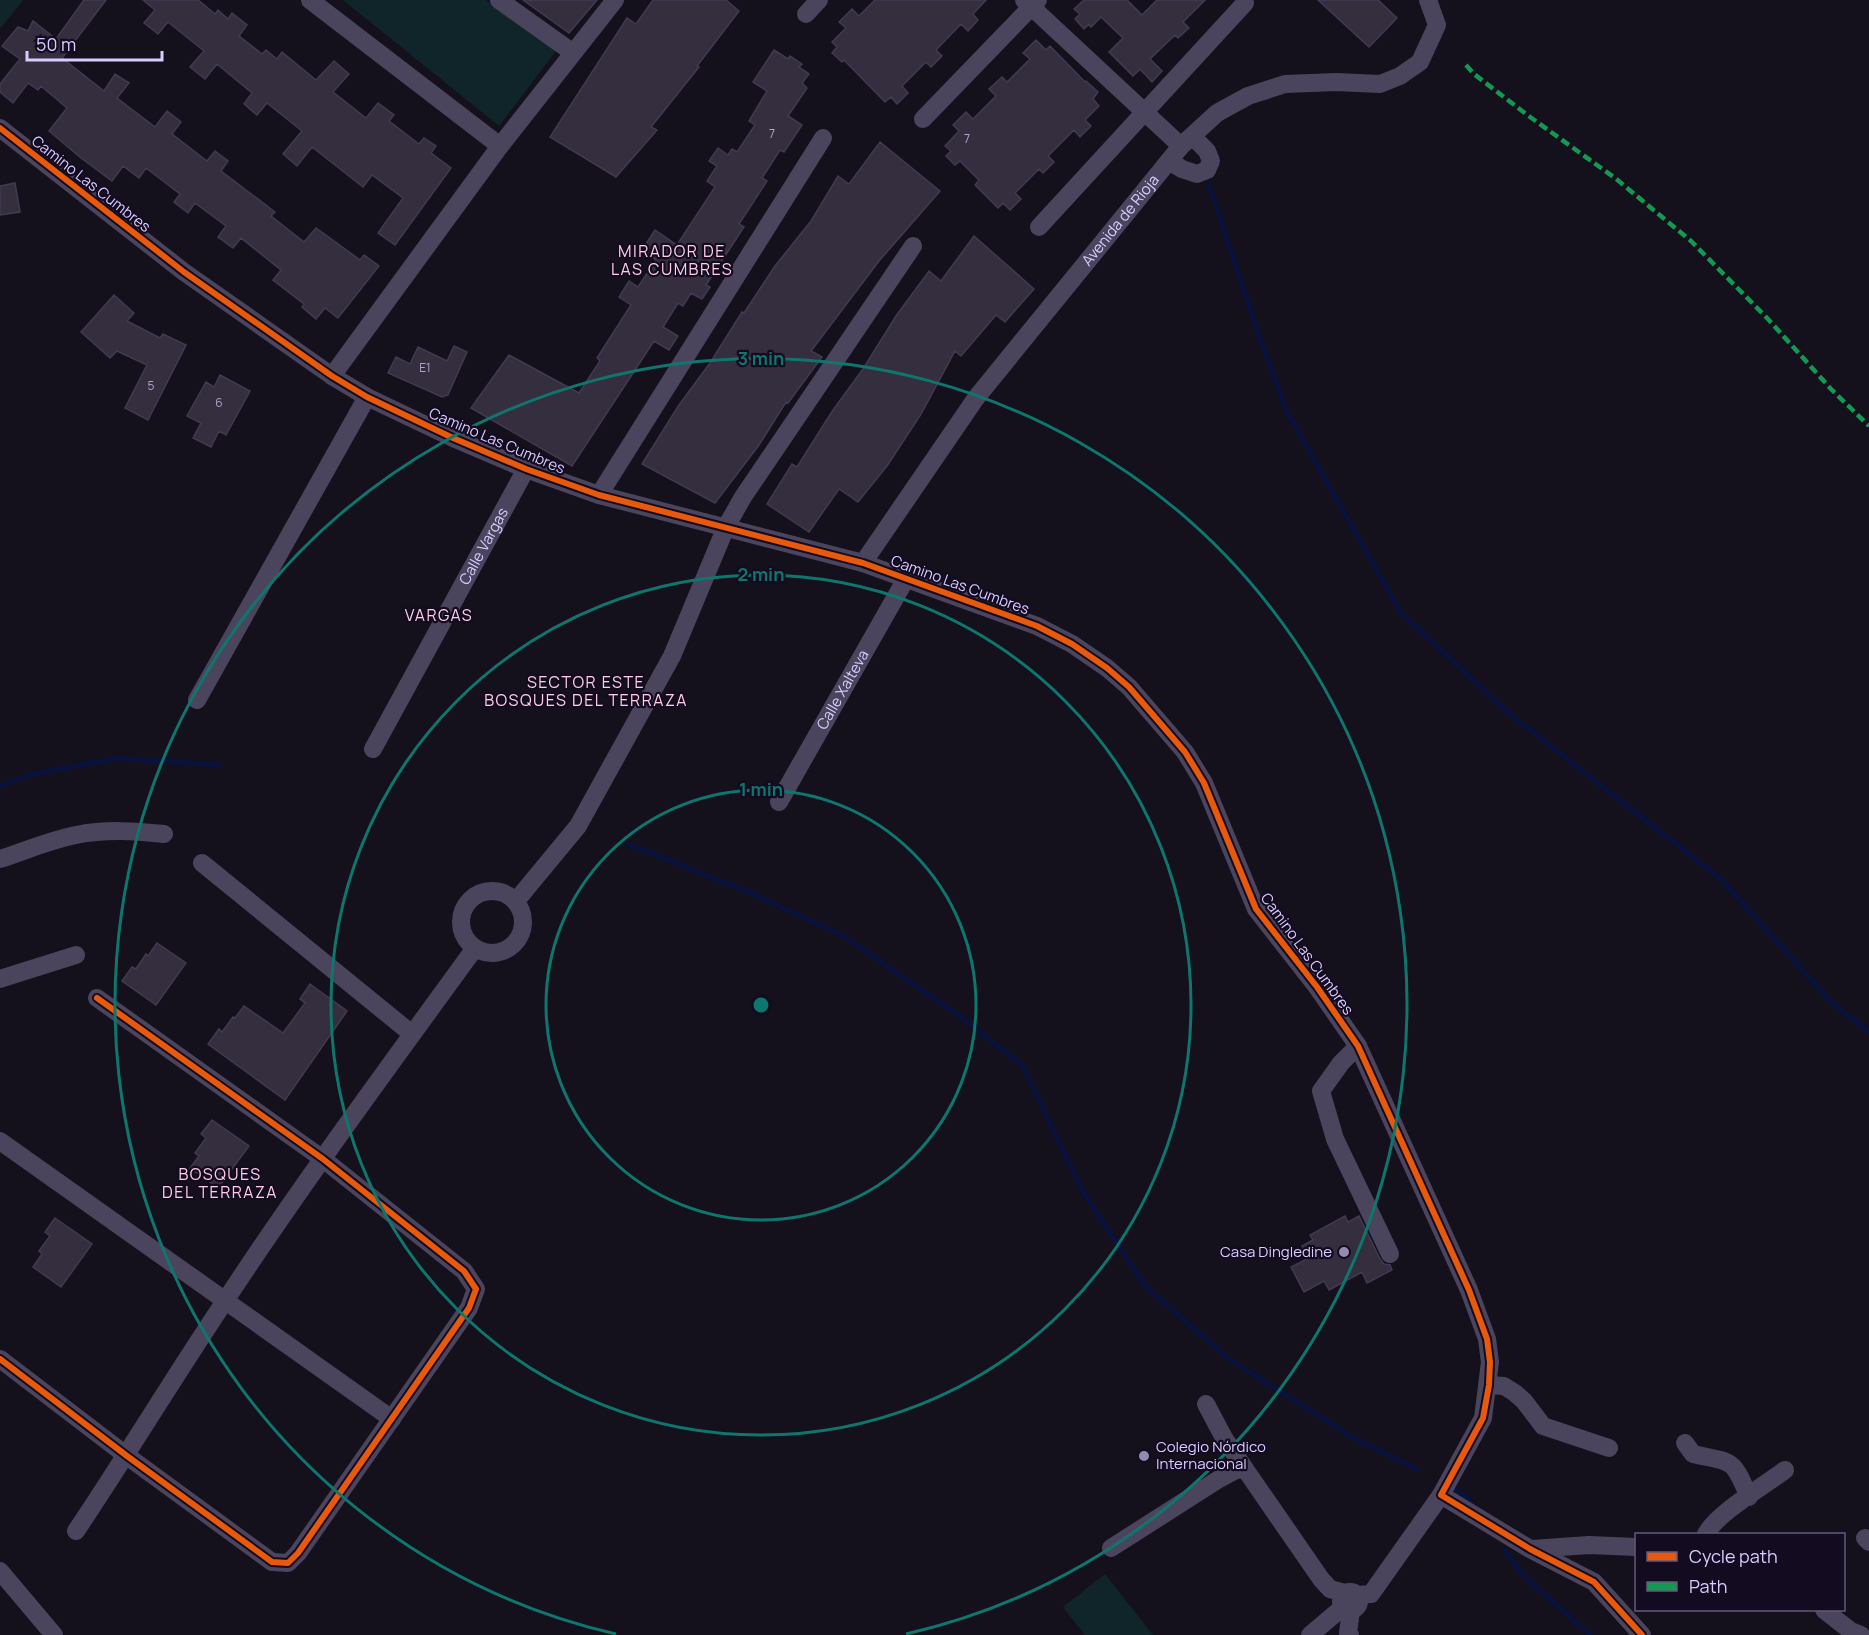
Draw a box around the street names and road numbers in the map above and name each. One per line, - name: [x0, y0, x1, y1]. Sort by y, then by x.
- street label: Camino Las Cumbres: [27, 130, 155, 237]
- street label: Avenida de Rioja: [1077, 170, 1164, 270]
- street label: Camino Las Cumbres: [426, 402, 569, 479]
- street label: Calle Vargas: [454, 504, 513, 588]
- street label: Camino Las Cumbres: [888, 550, 1032, 619]
- street label: Calle Xalteva: [811, 646, 873, 733]
- street label: Camino Las Cumbres: [1256, 888, 1359, 1019]

